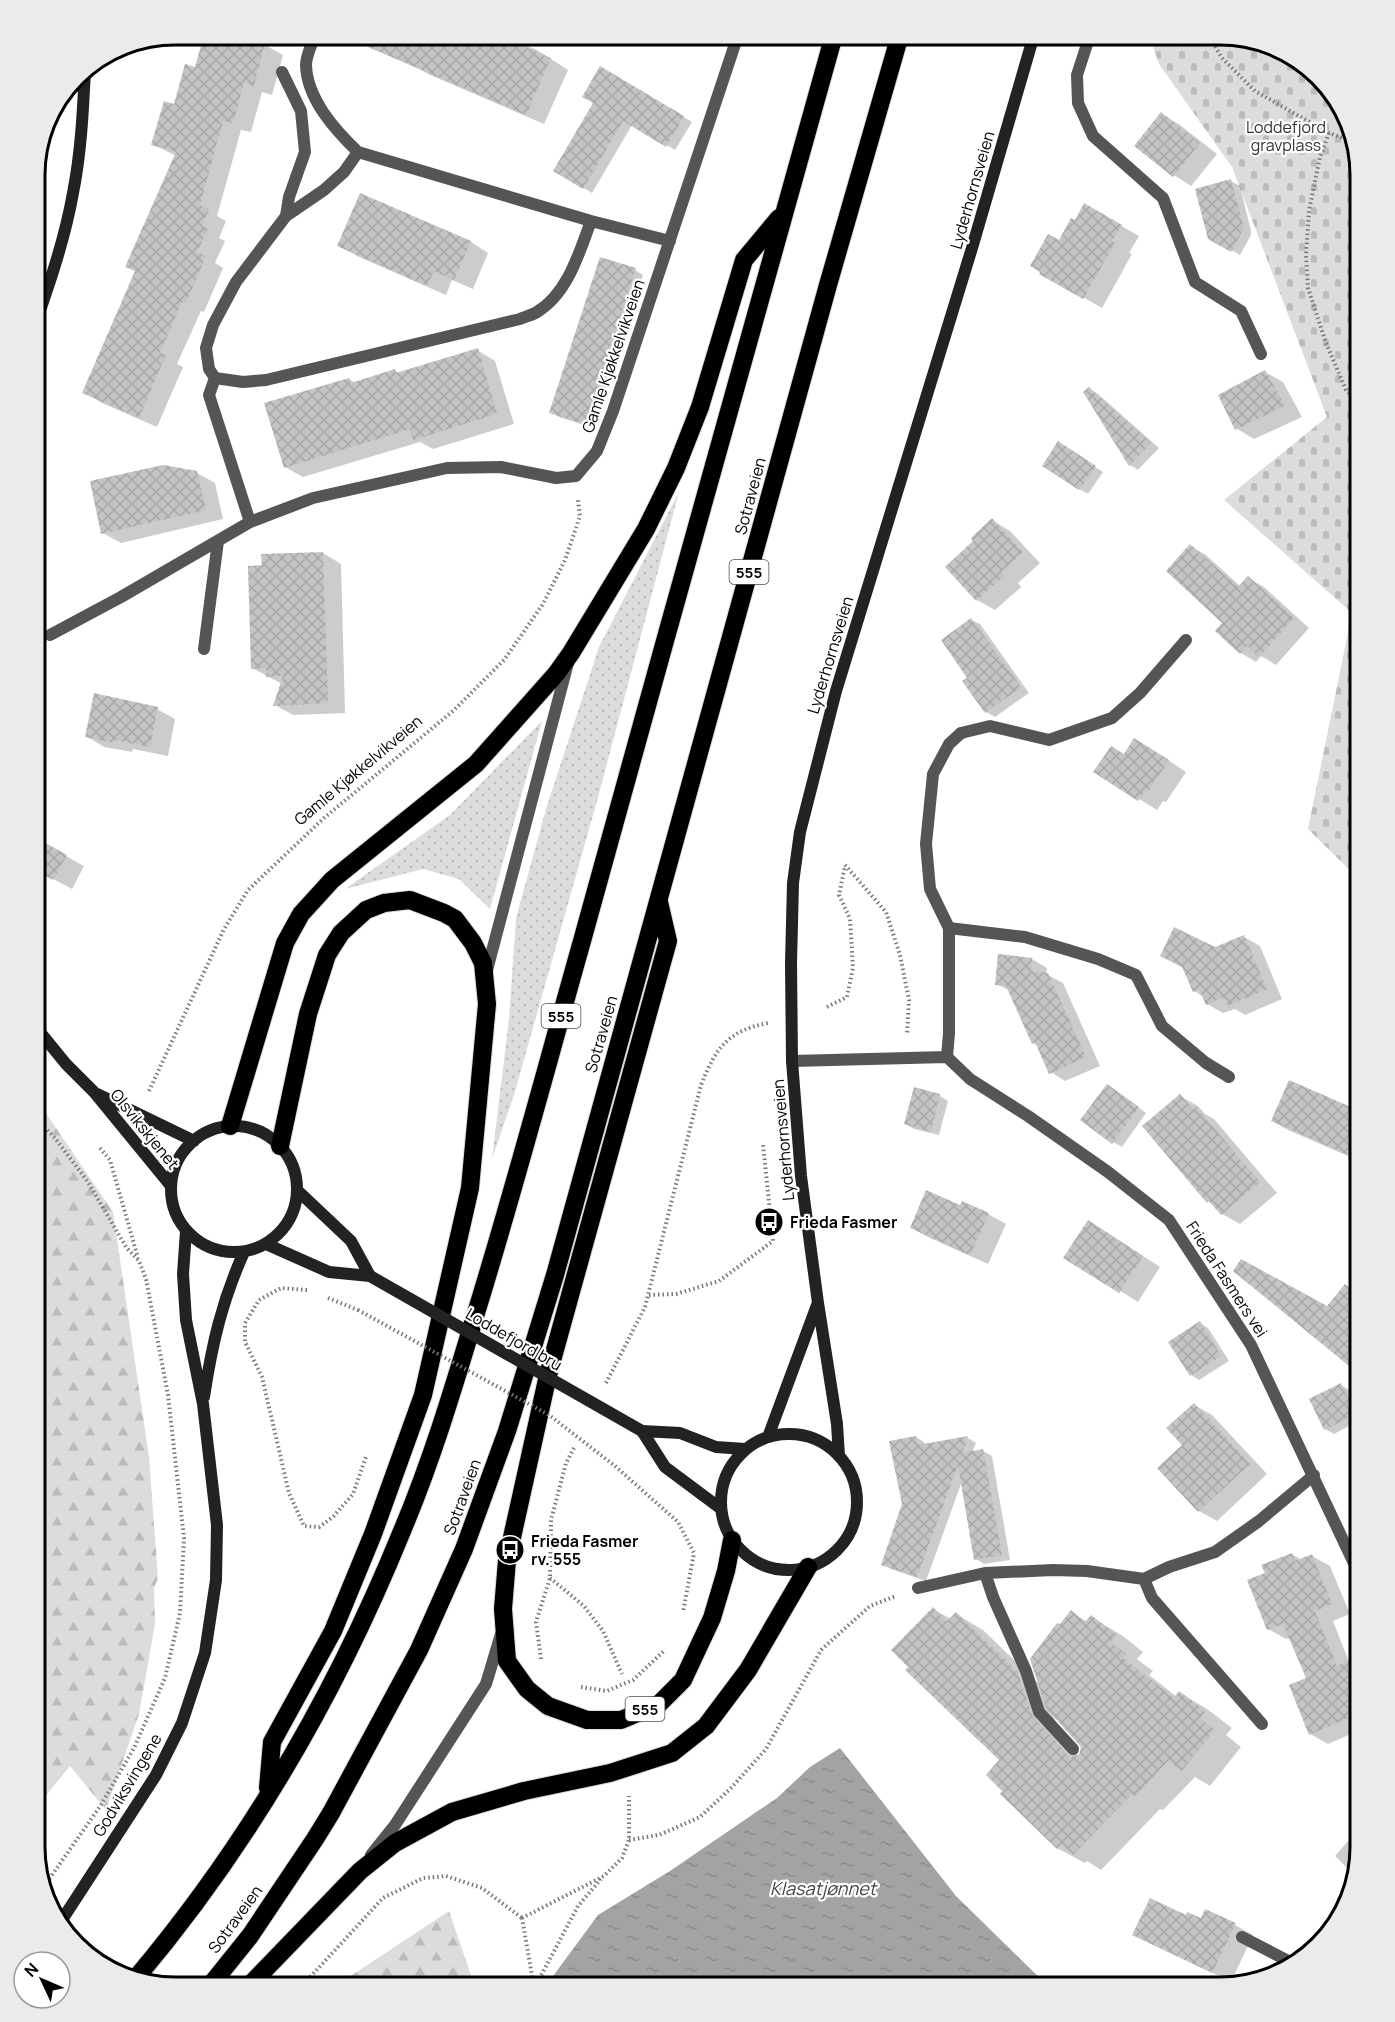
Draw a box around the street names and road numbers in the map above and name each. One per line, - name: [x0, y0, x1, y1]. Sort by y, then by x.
- street label: Lyderhornsveien: [945, 128, 999, 252]
- street label: Gamle Kjøkkelvikveien: [576, 276, 650, 436]
- street label: Sotraveien: [729, 455, 771, 537]
- road number: 555: [730, 560, 768, 584]
- street label: Lyderhornsveien: [802, 593, 858, 717]
- street label: Gamle Kjøkkelvikveien: [289, 710, 427, 830]
- street label: Sotraveien: [580, 993, 622, 1075]
- road number: 555: [542, 1004, 580, 1028]
- street label: Lyderhornsveien: [767, 1078, 799, 1202]
- street label: Olsvikskjenet: [106, 1084, 184, 1174]
- street label: Frieda Fasmers vei: [1181, 1217, 1273, 1341]
- street label: Loddefjord bru: [462, 1302, 566, 1376]
- street label: Sotraveien: [438, 1456, 486, 1538]
- road number: 555: [626, 1697, 664, 1721]
- street label: Godviksvingene: [88, 1729, 166, 1841]
- street label: Sotraveien: [203, 1880, 267, 1958]

